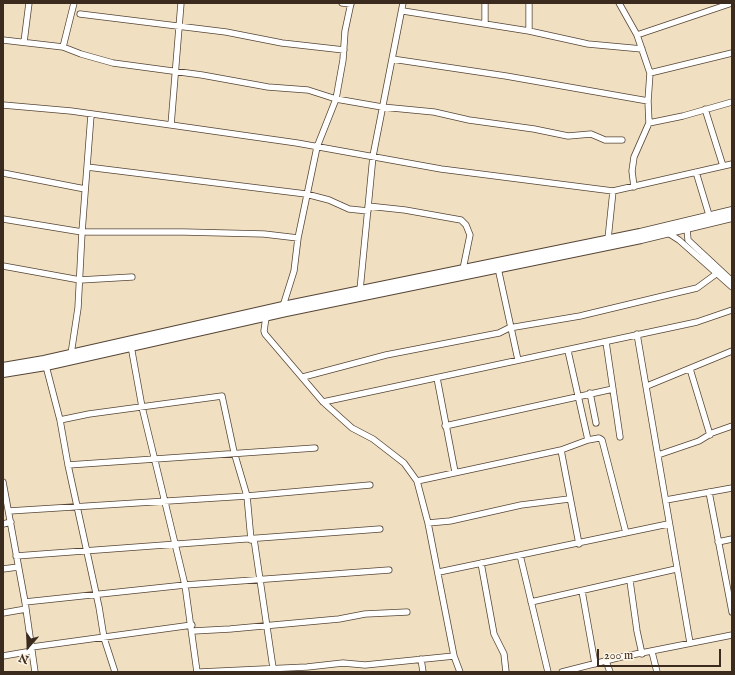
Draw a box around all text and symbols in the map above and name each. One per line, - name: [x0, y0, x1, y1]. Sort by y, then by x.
- north arrow: [8, 627, 48, 667]
- scale bar: [599, 641, 723, 667]
- text: 200 m: [604, 648, 633, 663]
- text: N: [17, 650, 31, 666]

